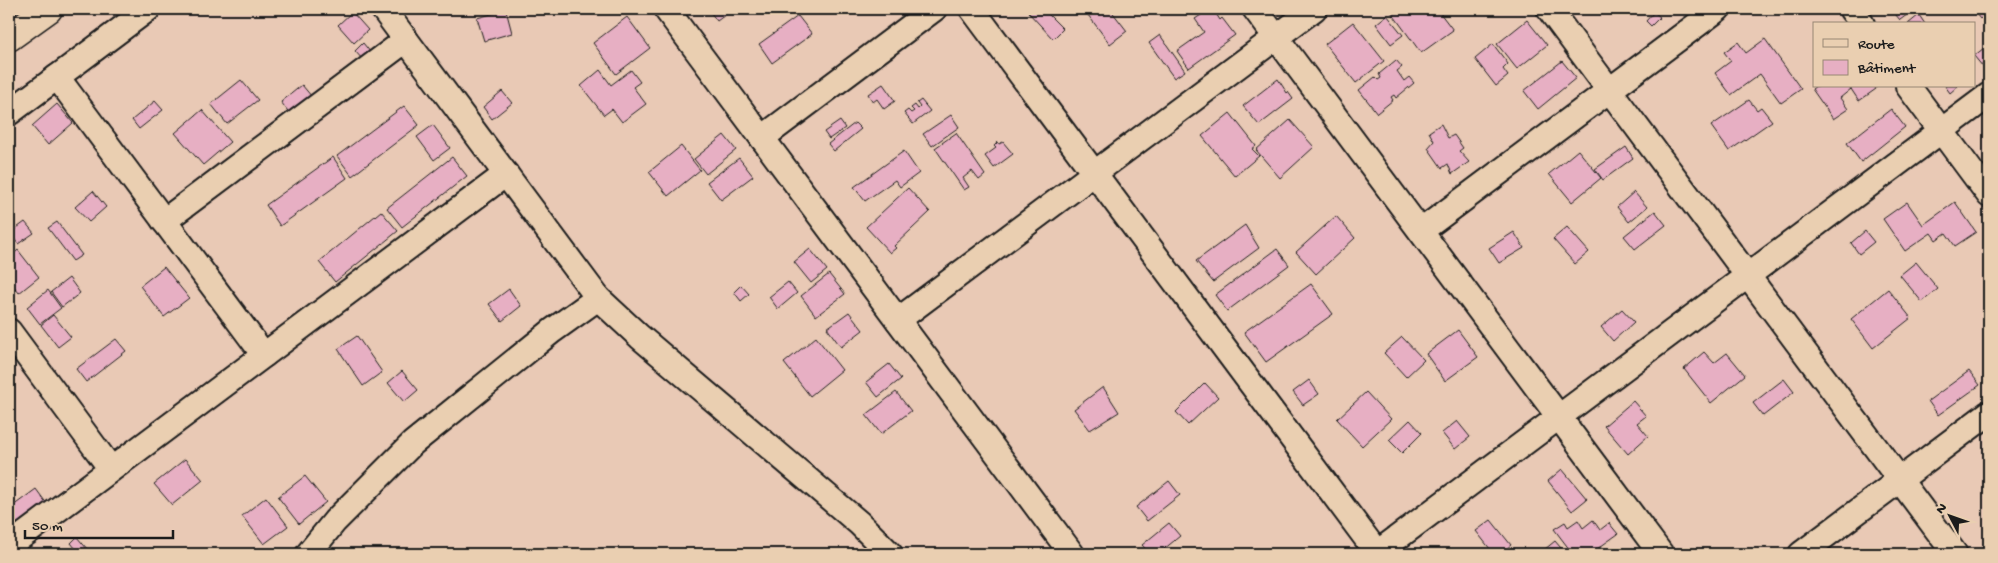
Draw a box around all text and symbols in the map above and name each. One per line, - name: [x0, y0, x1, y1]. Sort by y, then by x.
- legend: [1813, 22, 1976, 88]
- text: Route: [1858, 36, 1895, 54]
- text: Bâtiment: [1857, 60, 1917, 78]
- north arrow: [1926, 490, 1976, 540]
- text: N: [1933, 500, 1951, 518]
- scale bar: [25, 508, 172, 540]
- text: 50 m: [32, 518, 63, 536]

